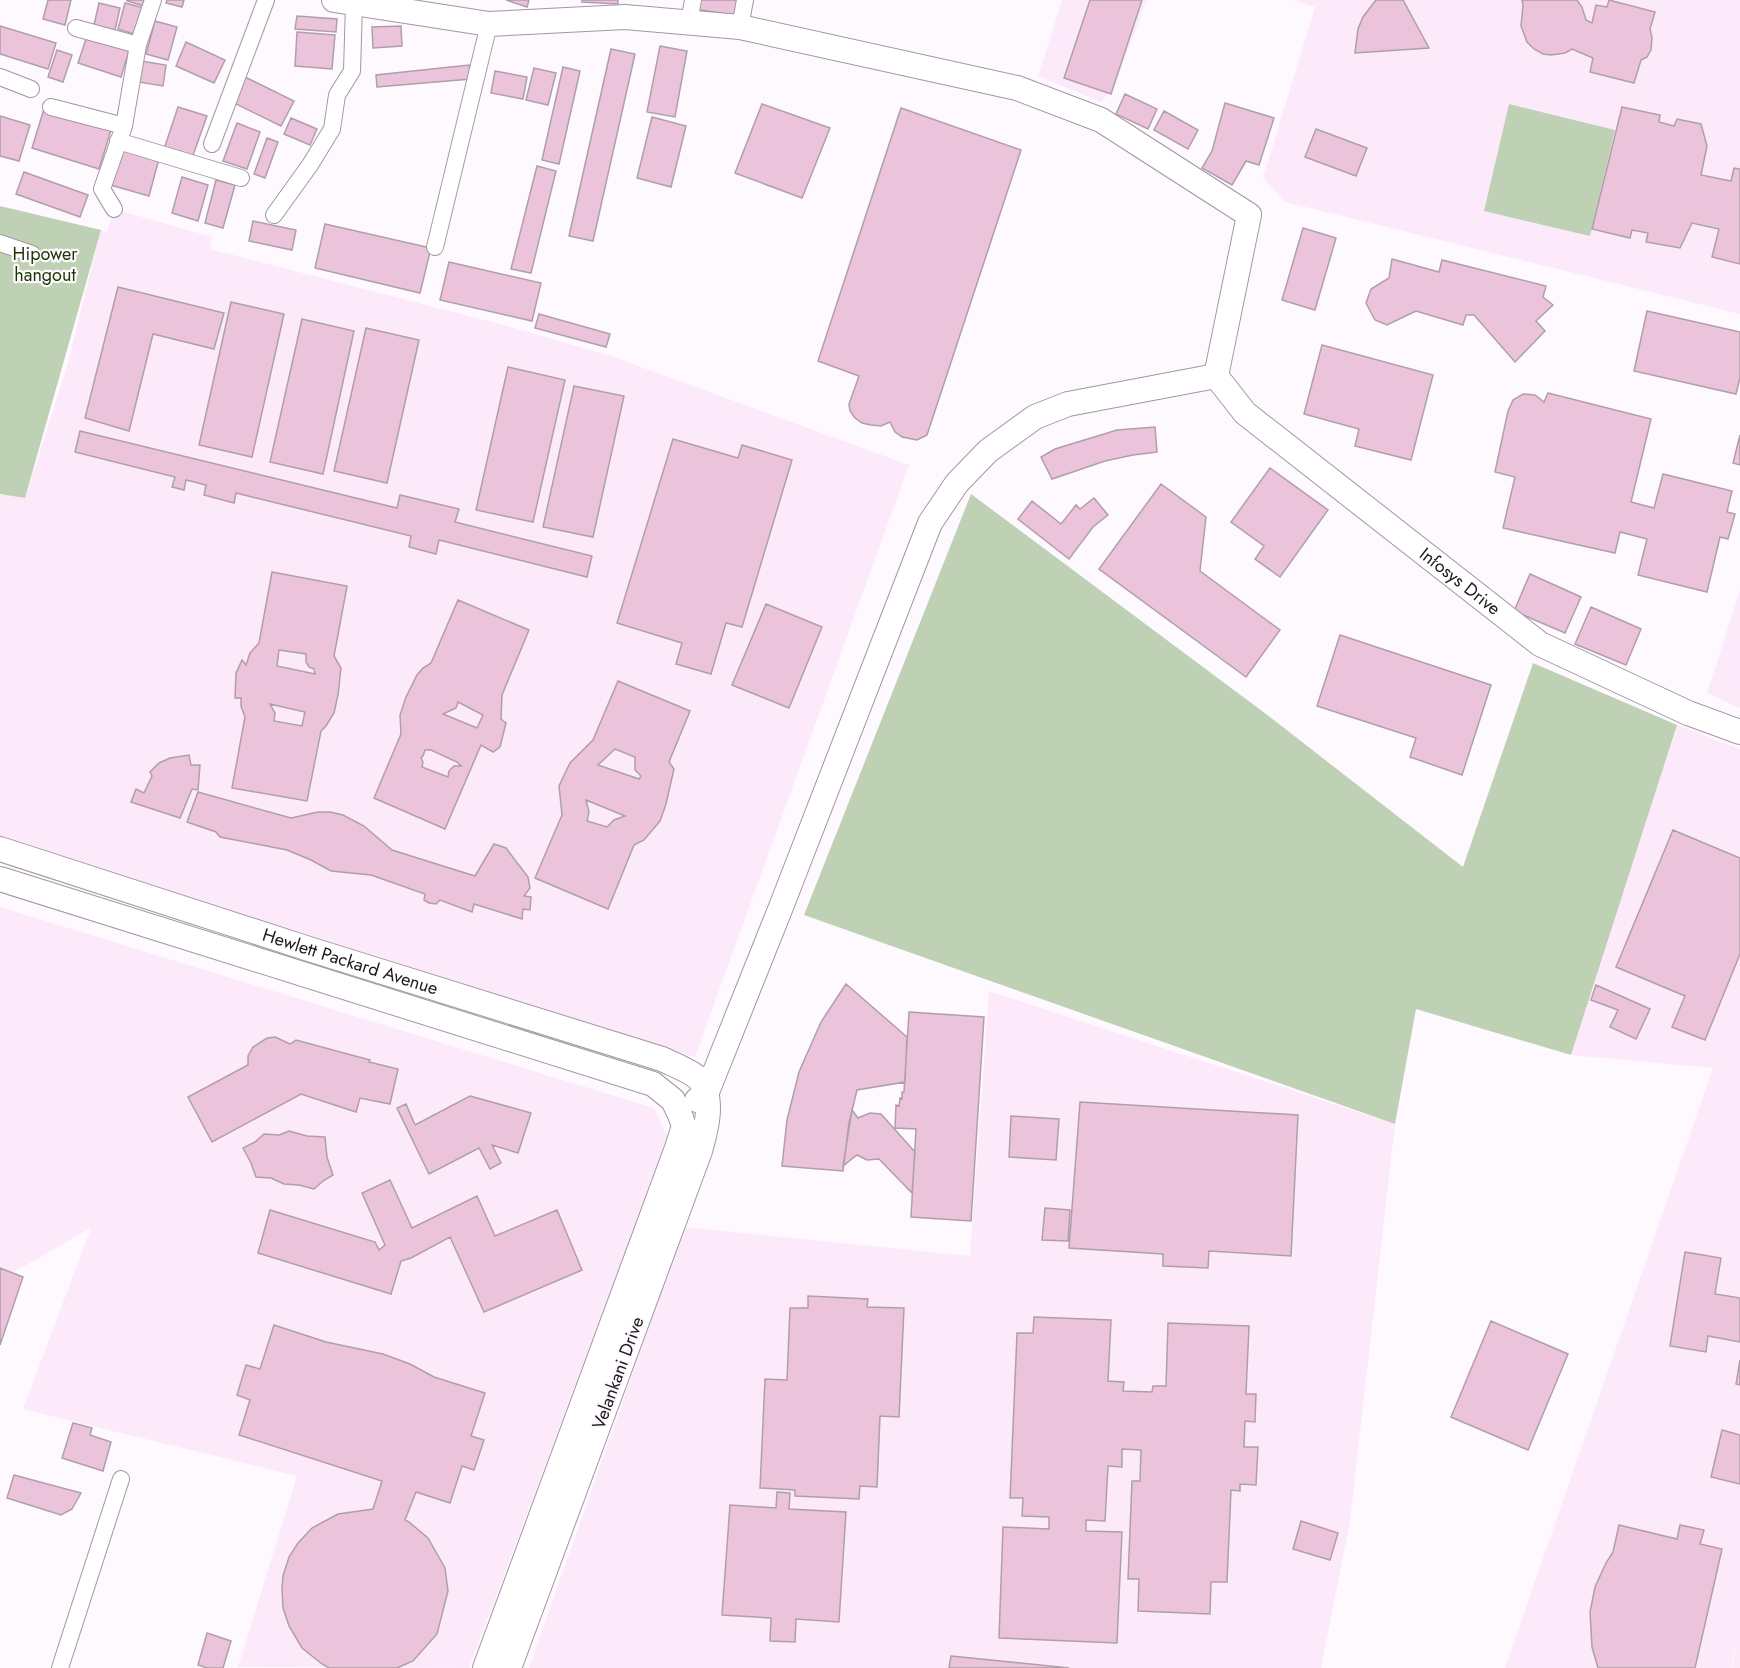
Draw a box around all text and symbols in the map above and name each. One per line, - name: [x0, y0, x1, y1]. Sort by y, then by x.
- park label: Hipower hangout: [13, 241, 78, 288]
- street label: Infosys Drive: [1414, 541, 1506, 621]
- street label: Hewlett Packard Avenue: [259, 922, 441, 1001]
- street label: Velankani Drive: [586, 1313, 650, 1433]

